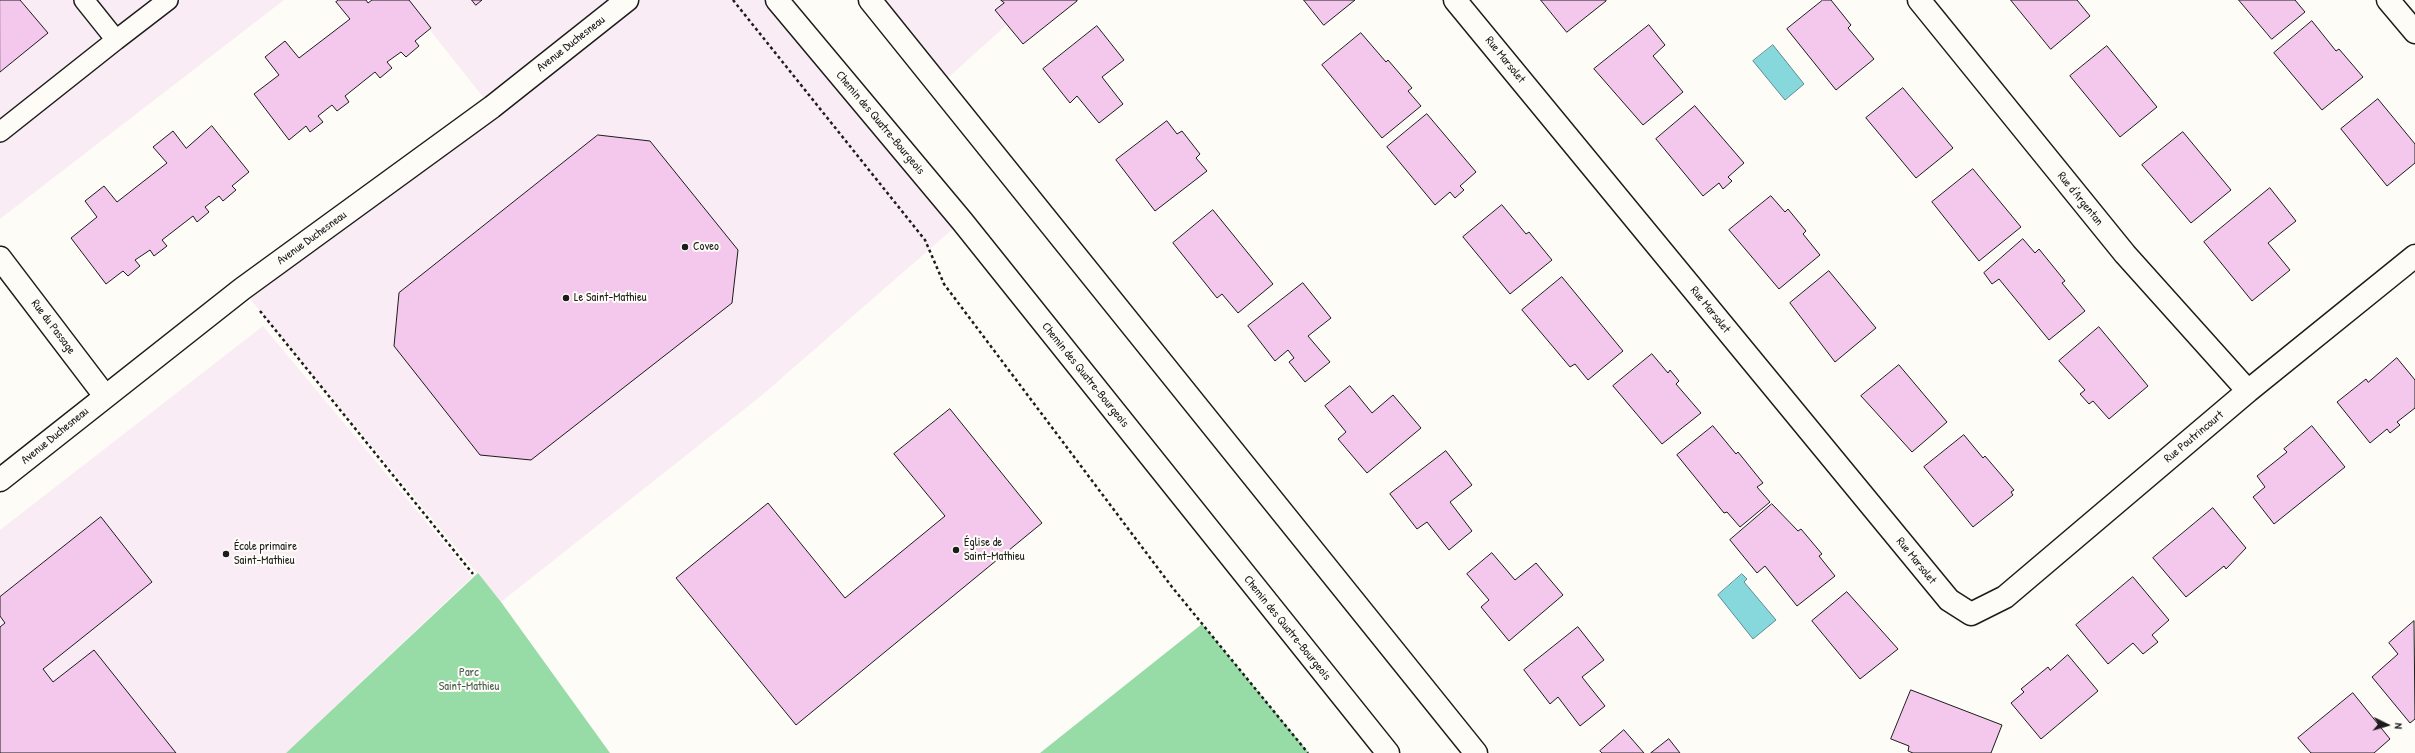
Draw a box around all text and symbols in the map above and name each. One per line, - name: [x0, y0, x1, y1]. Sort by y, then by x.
- street label: Avenue Duchesneau: [534, 13, 608, 75]
- street label: Rue Marsolet: [1482, 34, 1528, 86]
- street label: Chemin des Quatre-Bourgeois: [833, 68, 927, 178]
- street label: Rue d'Argentan: [2054, 169, 2106, 229]
- street label: Avenue Duchesneau: [274, 208, 350, 268]
- place label: Coveo: [693, 240, 719, 254]
- marker: Coveo: [680, 242, 690, 252]
- street label: Rue Marsolet: [1687, 284, 1733, 336]
- place label: Le Saint-Mathieu: [574, 291, 647, 305]
- marker: Le Saint-Mathieu: [561, 293, 571, 303]
- street label: Rue du Passage: [28, 297, 78, 357]
- street label: Chemin des Quatre-Bourgeois: [1038, 320, 1132, 430]
- street label: Avenue Duchesneau: [18, 404, 92, 468]
- street label: Rue Poutrincourt: [2161, 408, 2227, 466]
- street label: Rue Marsolet: [1893, 535, 1939, 587]
- place label: Église de Saint-Mathieu: [964, 536, 1025, 564]
- place label: École primaire Saint-Mathieu: [234, 540, 297, 568]
- marker: Église de Saint-Mathieu: [951, 545, 961, 555]
- marker: École primaire Saint-Mathieu: [221, 549, 231, 559]
- street label: Chemin des Quatre-Bourgeois: [1240, 573, 1334, 683]
- park label: Parc Saint-Mathieu: [439, 666, 499, 694]
- north arrow: [2367, 705, 2407, 745]
- text: N: [2392, 723, 2406, 730]

